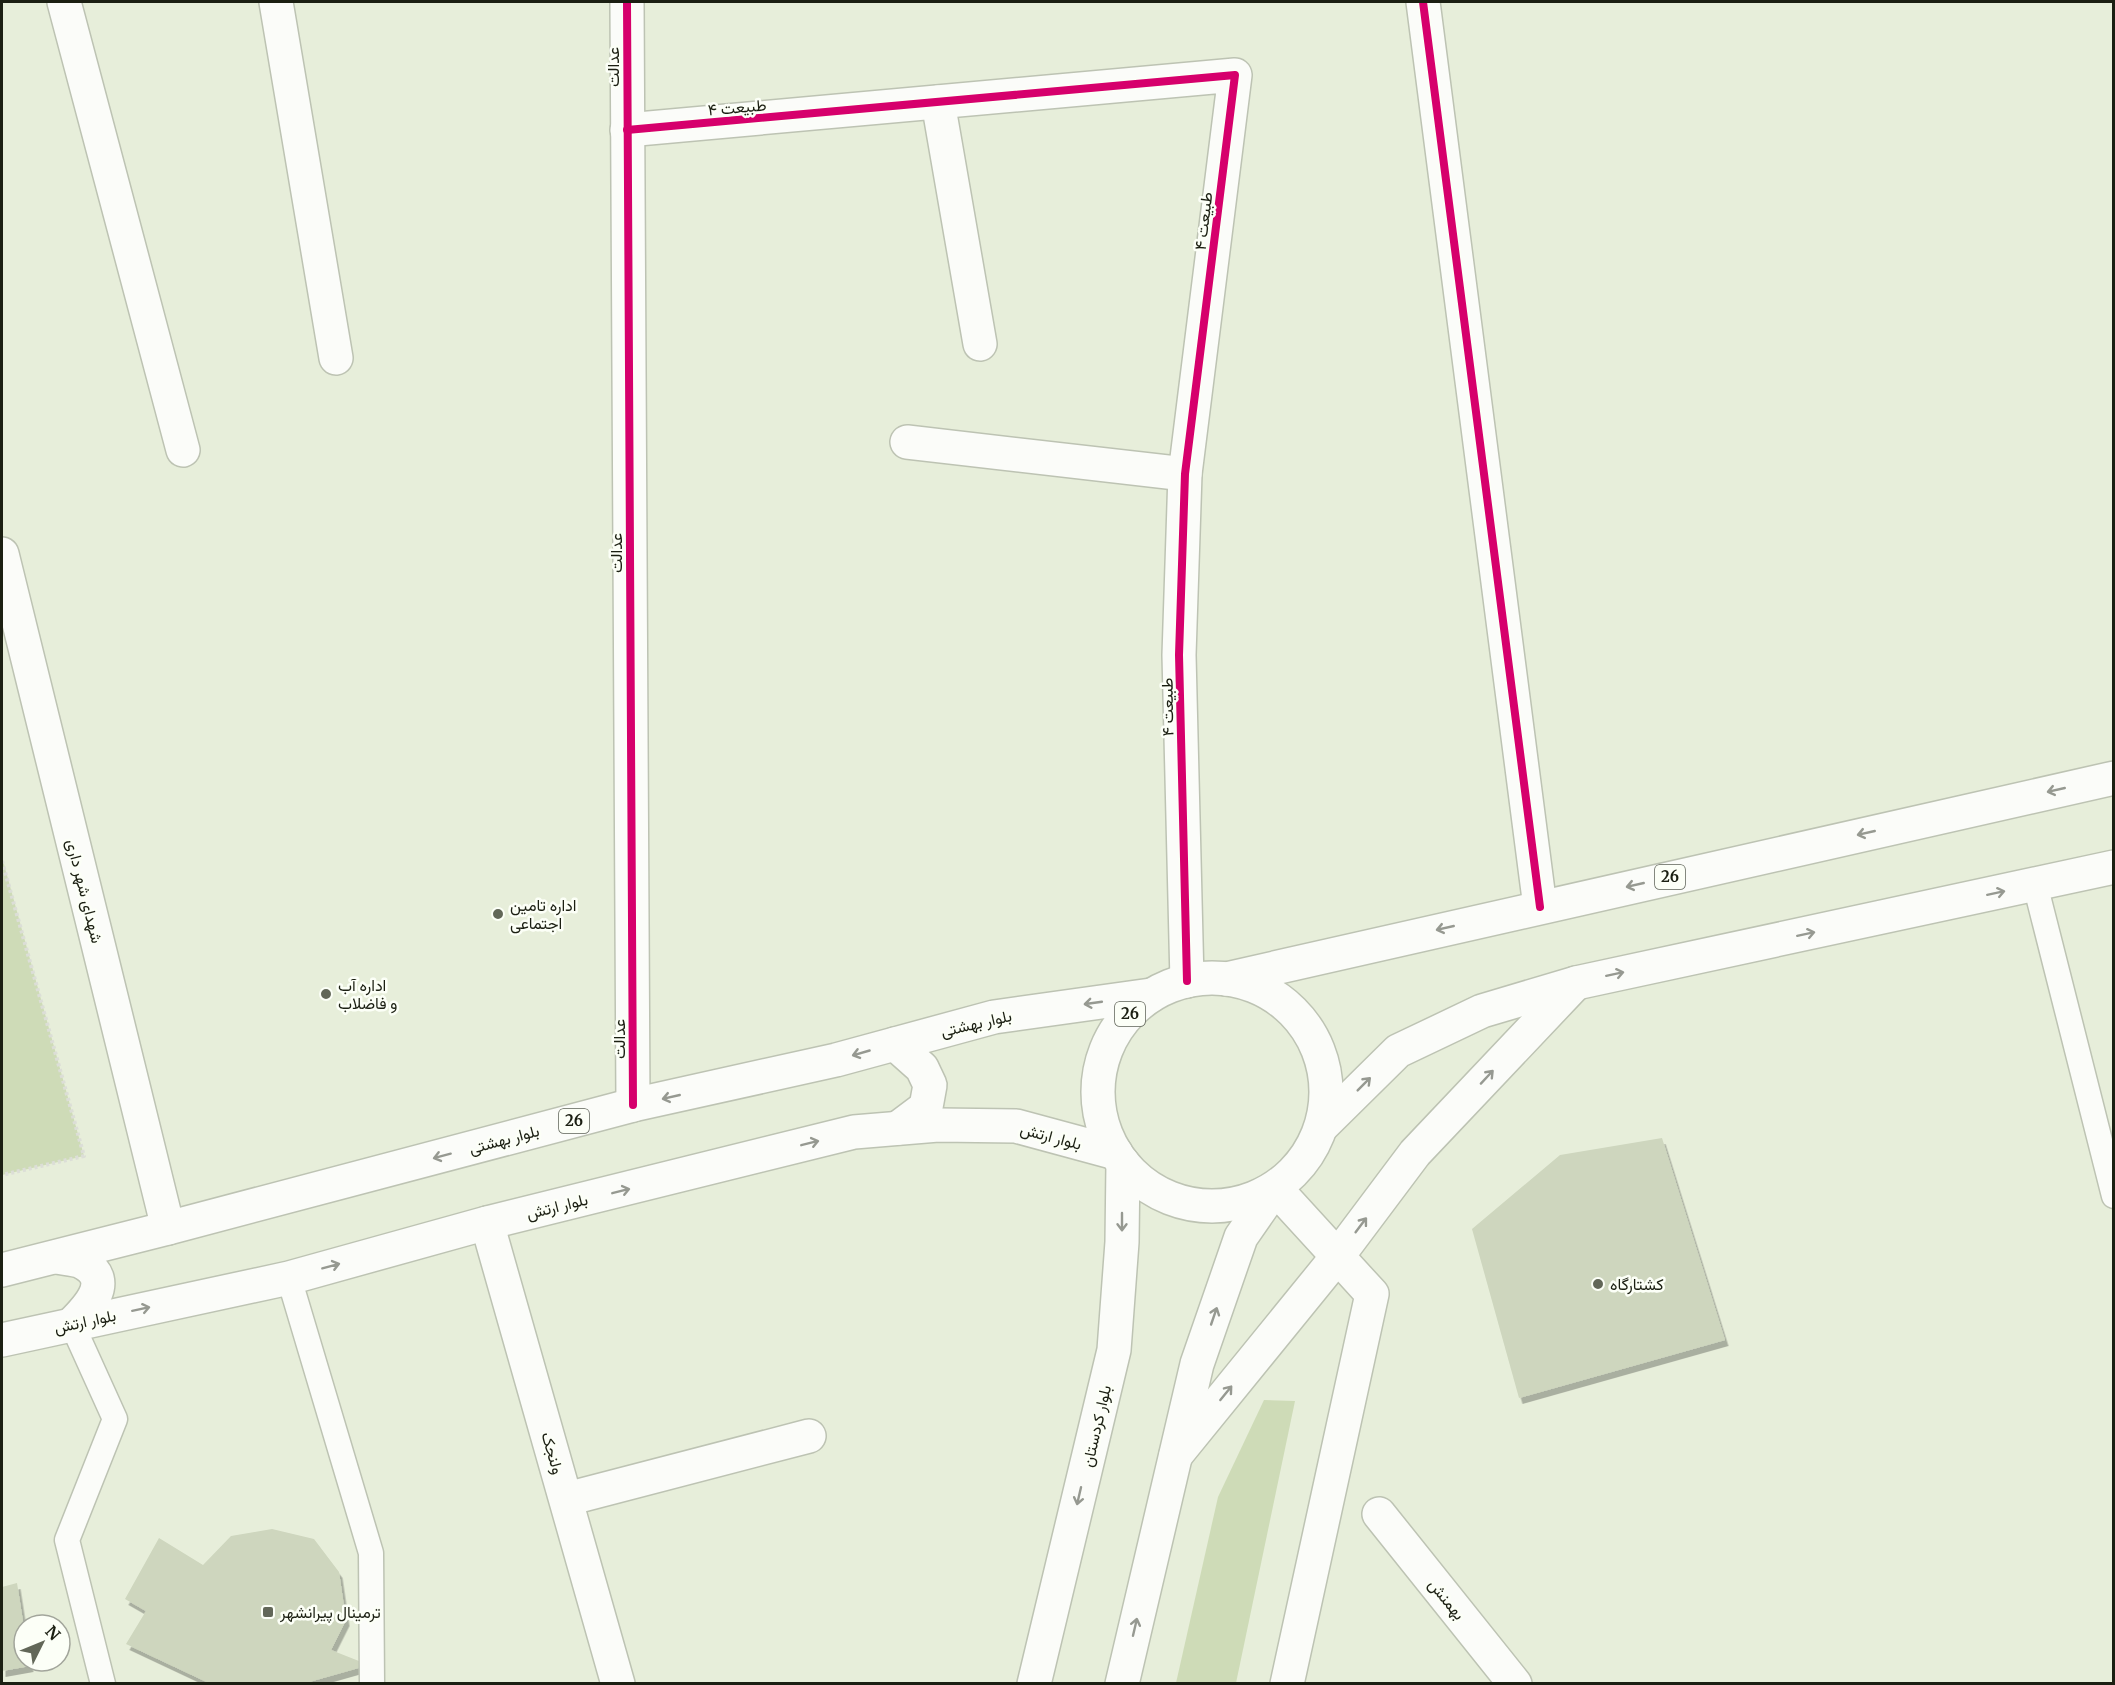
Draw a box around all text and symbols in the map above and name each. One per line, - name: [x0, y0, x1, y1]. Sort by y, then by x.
- street label: عدالت: [603, 47, 623, 87]
- street label: طبیعت ۴: [707, 94, 767, 120]
- street label: طبیعت ۴: [1189, 191, 1217, 251]
- street label: عدالت: [606, 533, 626, 573]
- street label: طبیعت ۴: [1156, 677, 1178, 737]
- one-way arrow: [2047, 785, 2066, 797]
- one-way arrow: [1857, 828, 1876, 840]
- street label: شهدای شهر داری: [61, 837, 108, 945]
- road number: 26: [1655, 865, 1685, 889]
- one-way arrow: [1626, 880, 1645, 891]
- one-way arrow: [1987, 886, 2006, 898]
- place label: اداره تامین اجتماعی: [510, 895, 576, 934]
- marker: اداره تامین اجتماعی: [491, 907, 505, 921]
- one-way arrow: [1436, 923, 1455, 935]
- one-way arrow: [1796, 927, 1815, 939]
- one-way arrow: [1605, 968, 1624, 980]
- place label: اداره آب و فاضلاب: [338, 975, 397, 1014]
- marker: اداره آب و فاضلاب: [319, 987, 333, 1001]
- one-way arrow: [1083, 998, 1103, 1009]
- road number: 26: [1115, 1002, 1145, 1026]
- street label: بلوار بهشتی: [939, 1005, 1014, 1042]
- street label: عدالت: [609, 1019, 629, 1059]
- one-way arrow: [852, 1048, 871, 1059]
- one-way arrow: [1480, 1069, 1494, 1084]
- one-way arrow: [1356, 1077, 1371, 1092]
- one-way arrow: [662, 1091, 681, 1103]
- road number: 26: [559, 1109, 589, 1133]
- street label: بلوار ارتش: [1018, 1118, 1084, 1155]
- street label: بلوار بهشتی: [467, 1120, 542, 1159]
- one-way arrow: [800, 1137, 819, 1149]
- one-way arrow: [433, 1151, 452, 1162]
- one-way arrow: [611, 1184, 630, 1196]
- street label: بلوار ارتش: [524, 1189, 590, 1224]
- one-way arrow: [1116, 1211, 1128, 1231]
- one-way arrow: [1355, 1217, 1367, 1233]
- one-way arrow: [321, 1260, 340, 1271]
- place label: کشتارگاه: [1610, 1274, 1664, 1295]
- marker: کشتارگاه: [1591, 1277, 1605, 1291]
- one-way arrow: [130, 1303, 150, 1314]
- street label: بلوار ارتش: [52, 1305, 118, 1338]
- one-way arrow: [1209, 1306, 1220, 1325]
- street label: بلوار کردستان: [1077, 1383, 1116, 1469]
- one-way arrow: [1219, 1385, 1232, 1401]
- street label: ولنجک: [536, 1430, 569, 1477]
- one-way arrow: [1072, 1486, 1084, 1505]
- street label: بهمنش: [1424, 1574, 1470, 1624]
- place label: ترمینال پیرانشهر: [279, 1602, 381, 1624]
- marker: ترمینال پیرانشهر: [261, 1605, 275, 1619]
- north arrow: [12, 1613, 72, 1673]
- one-way arrow: [1130, 1617, 1142, 1636]
- text: N: [41, 1621, 65, 1644]

